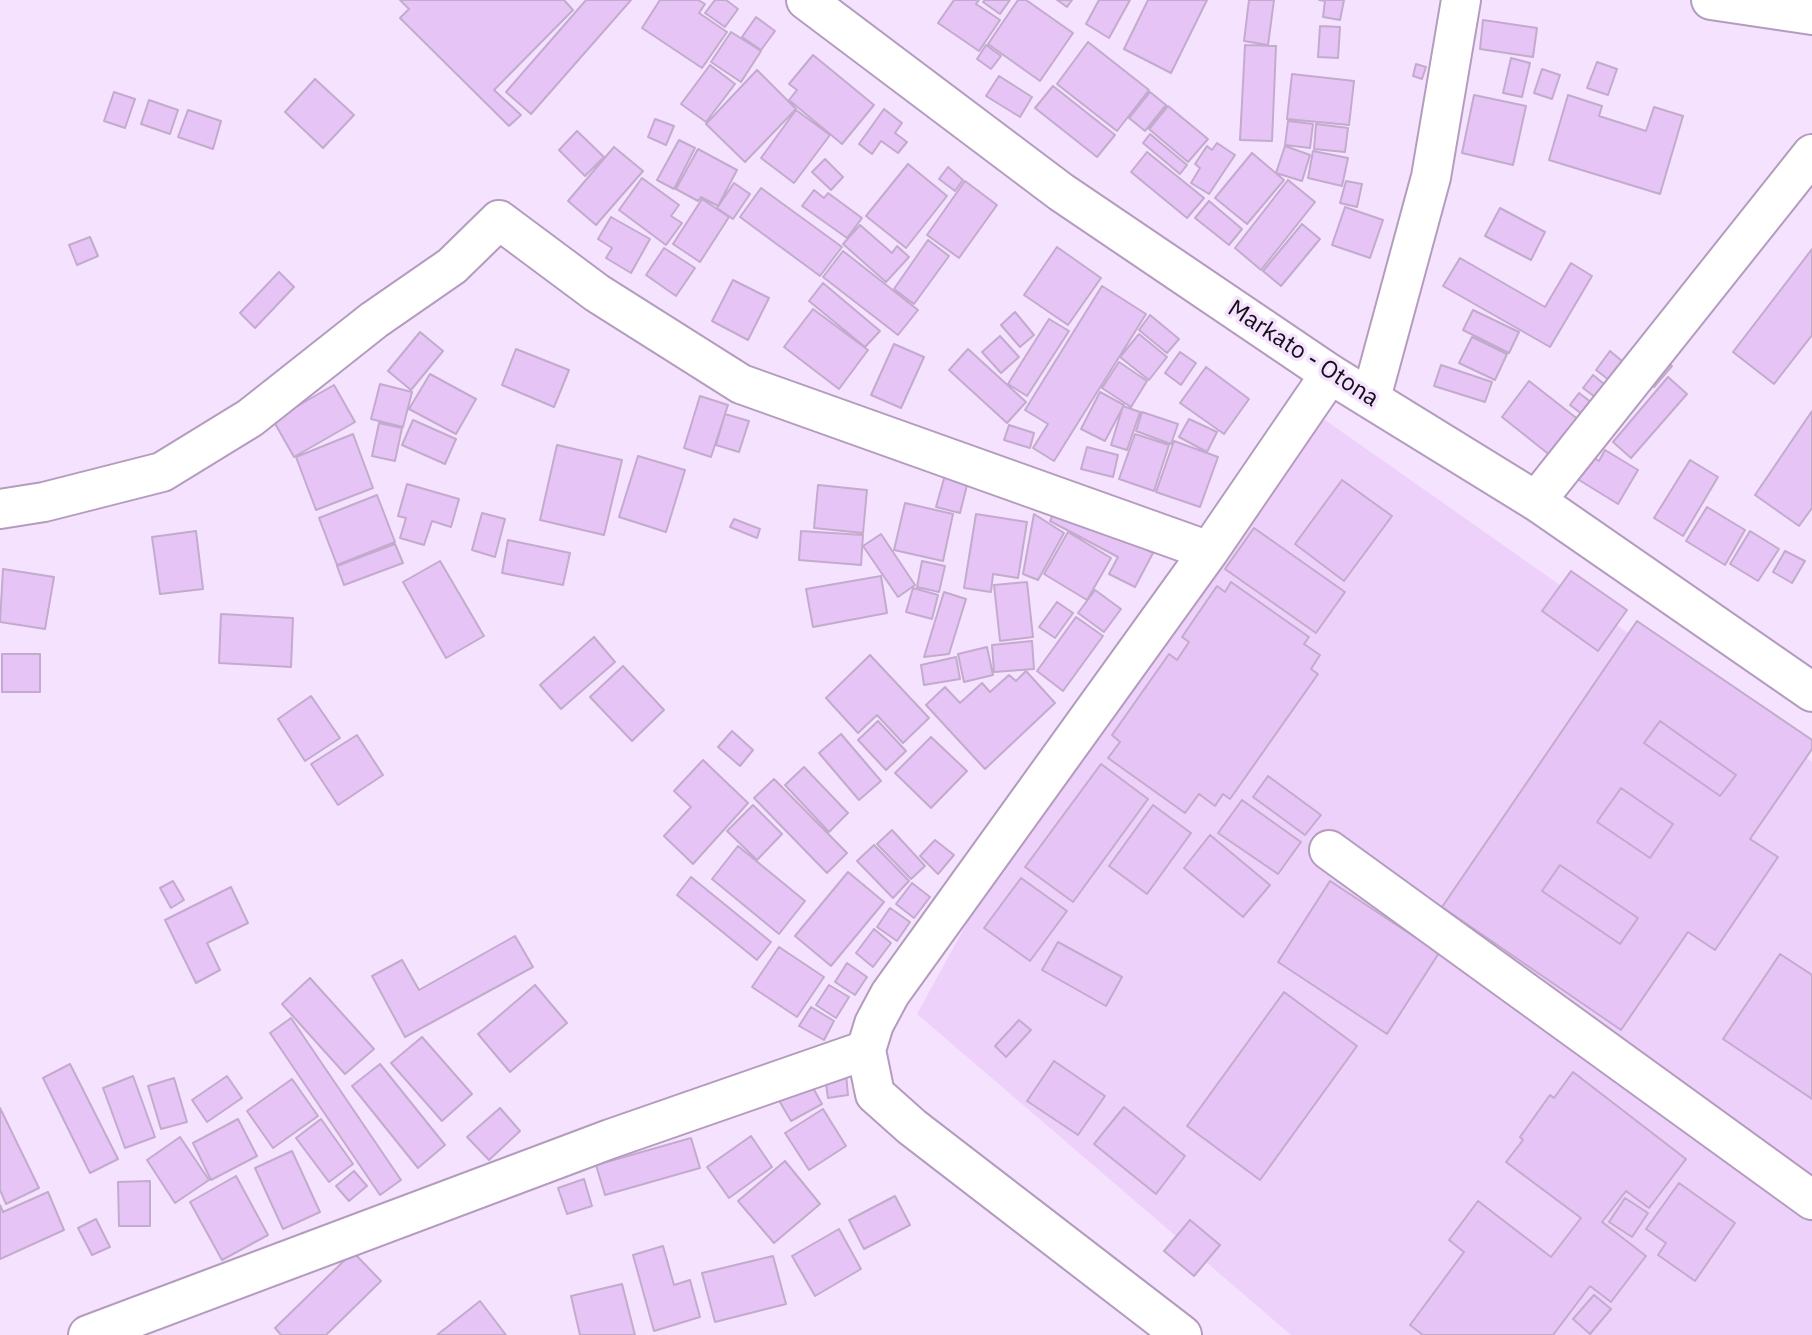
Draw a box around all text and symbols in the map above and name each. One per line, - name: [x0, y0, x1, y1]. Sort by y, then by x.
- street label: Markato - Otona: [1222, 294, 1384, 414]

